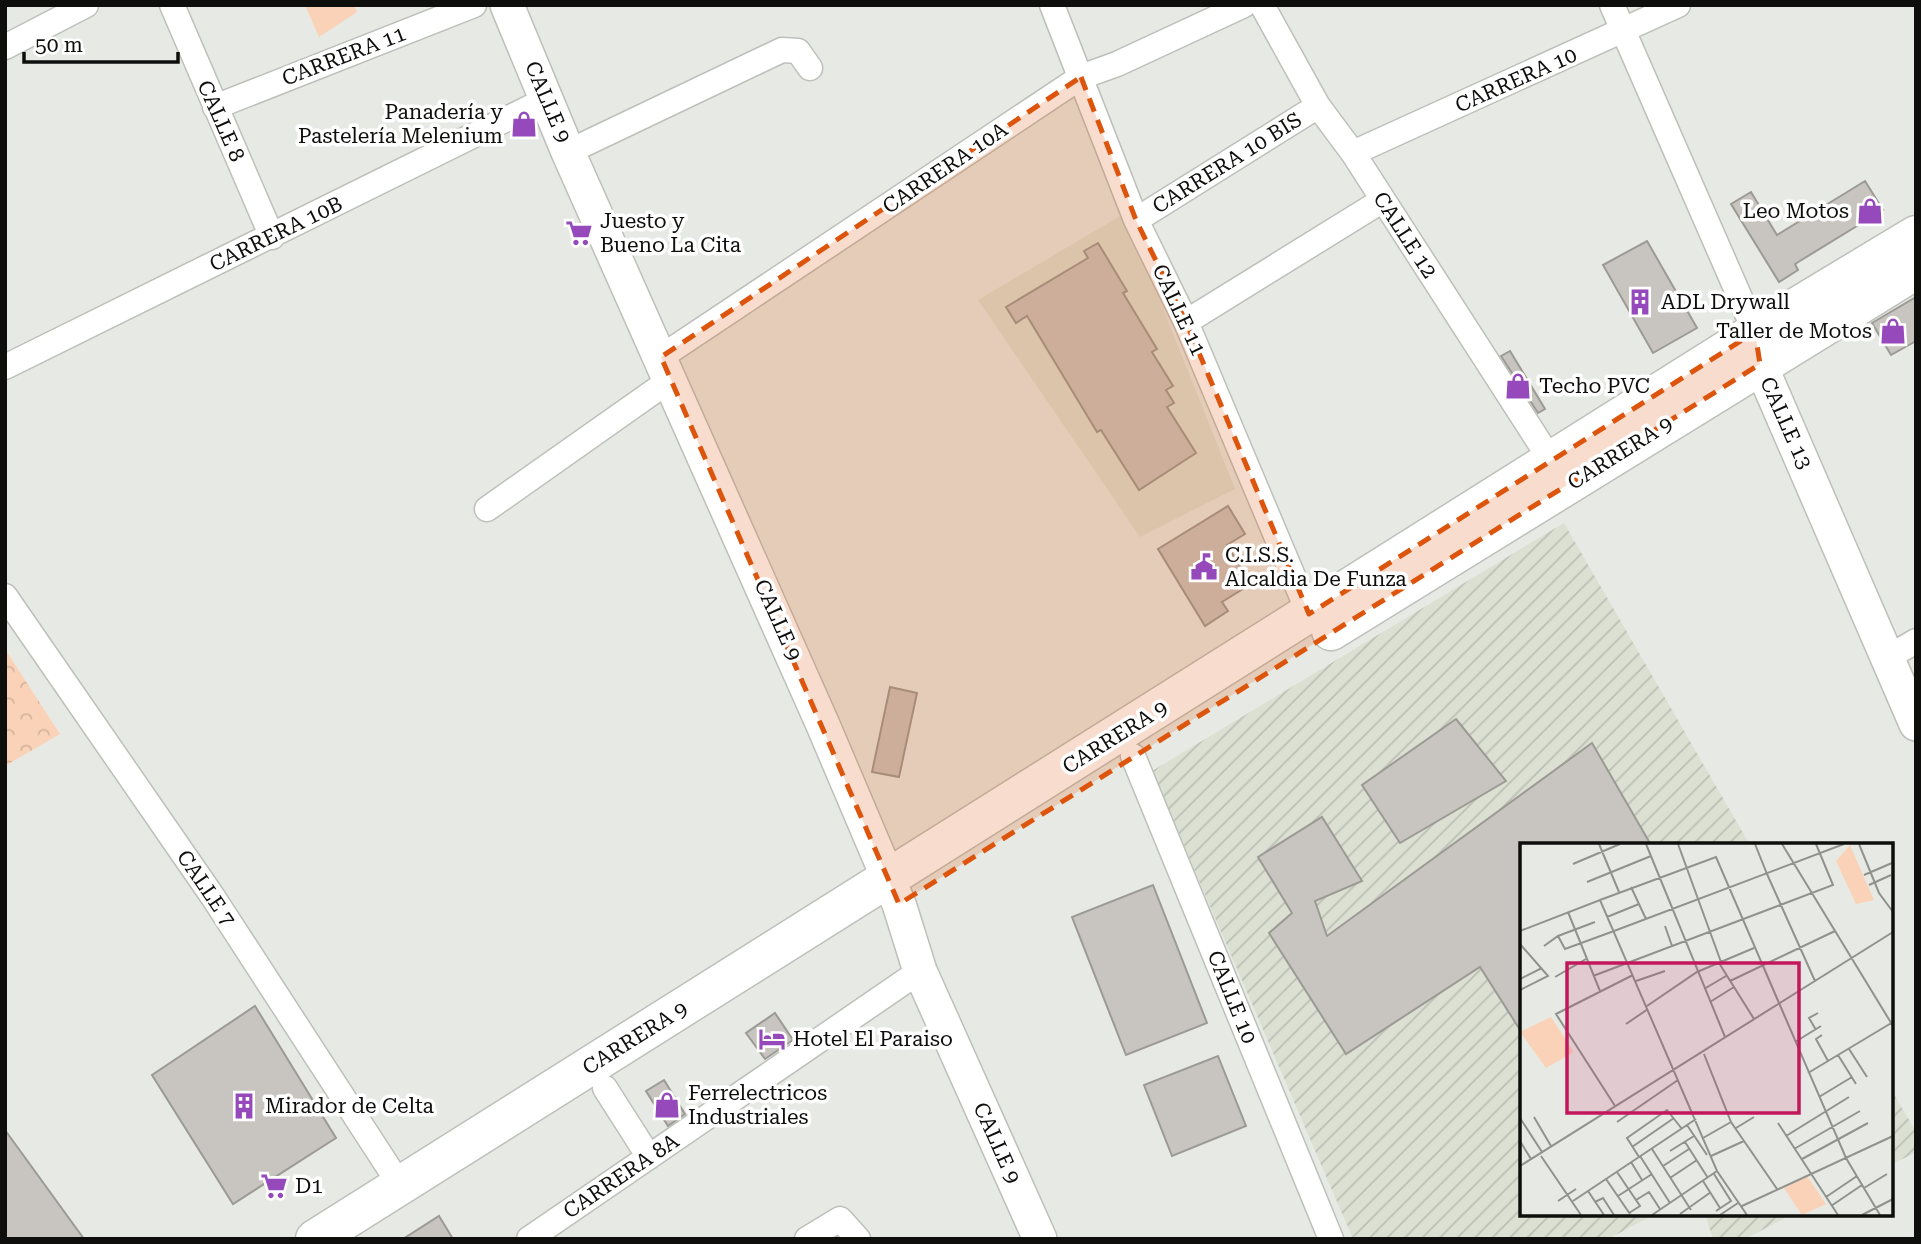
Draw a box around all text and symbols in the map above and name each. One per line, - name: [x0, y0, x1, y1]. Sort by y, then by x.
- scale bar: [24, 21, 178, 65]
- street label: CARRERA 11: [279, 21, 409, 91]
- text: 50 m: [35, 33, 83, 57]
- street label: CARRERA 10: [1451, 42, 1581, 118]
- street label: CALLE 9: [520, 58, 576, 146]
- street label: CALLE 8: [192, 77, 250, 165]
- place label: Panadería y Pastelería Melenium: [298, 100, 504, 148]
- street label: CARRERA 10 BIS: [1148, 108, 1306, 218]
- shop icon: Panadería y Pastelería Melenium: [509, 109, 539, 139]
- street label: CARRERA 10A: [878, 117, 1012, 219]
- street label: CALLE 12: [1368, 187, 1442, 283]
- street label: CARRERA 10B: [206, 191, 346, 277]
- shop icon: Leo Motos: [1855, 196, 1885, 226]
- place label: Leo Motos: [1743, 199, 1849, 223]
- place label: Juesto y Bueno La Cita: [600, 209, 742, 257]
- supermarket icon: Juesto y Bueno La Cita: [564, 218, 594, 248]
- street label: CALLE 11: [1147, 261, 1211, 359]
- building icon: ADL Drywall: [1625, 287, 1655, 317]
- place label: ADL Drywall: [1661, 290, 1790, 314]
- shop icon: Taller de Motos: [1878, 316, 1908, 346]
- place label: Taller de Motos: [1716, 319, 1872, 343]
- shop icon: Techo PVC: [1503, 371, 1533, 401]
- street label: CALLE 13: [1755, 373, 1817, 473]
- place label: Techo PVC: [1539, 374, 1650, 398]
- street label: CARRERA 9: [1563, 411, 1677, 495]
- place label: C.I.S.S. Alcaldia De Funza: [1225, 543, 1407, 591]
- public building icon: C.I.S.S. Alcaldia De Funza: [1189, 552, 1219, 582]
- street label: CALLE 9: [749, 576, 807, 664]
- street label: CARRERA 9: [1058, 695, 1172, 779]
- inset map: [1520, 843, 1893, 1216]
- street label: CALLE 7: [172, 846, 240, 931]
- street label: CALLE 10: [1203, 947, 1261, 1047]
- street label: CARRERA 9: [578, 996, 692, 1080]
- hotel icon: Hotel El Paraiso: [757, 1024, 787, 1054]
- place label: Hotel El Paraiso: [793, 1027, 953, 1051]
- place label: Ferrelectricos Industriales: [688, 1081, 827, 1129]
- shop icon: Ferrelectricos Industriales: [652, 1090, 682, 1120]
- building icon: Mirador de Celta: [229, 1091, 259, 1121]
- place label: Mirador de Celta: [265, 1094, 435, 1118]
- street label: CALLE 9: [968, 1099, 1026, 1187]
- street label: CARRERA 8A: [559, 1129, 683, 1223]
- supermarket icon: D1: [259, 1171, 289, 1201]
- place label: D1: [295, 1174, 323, 1198]

